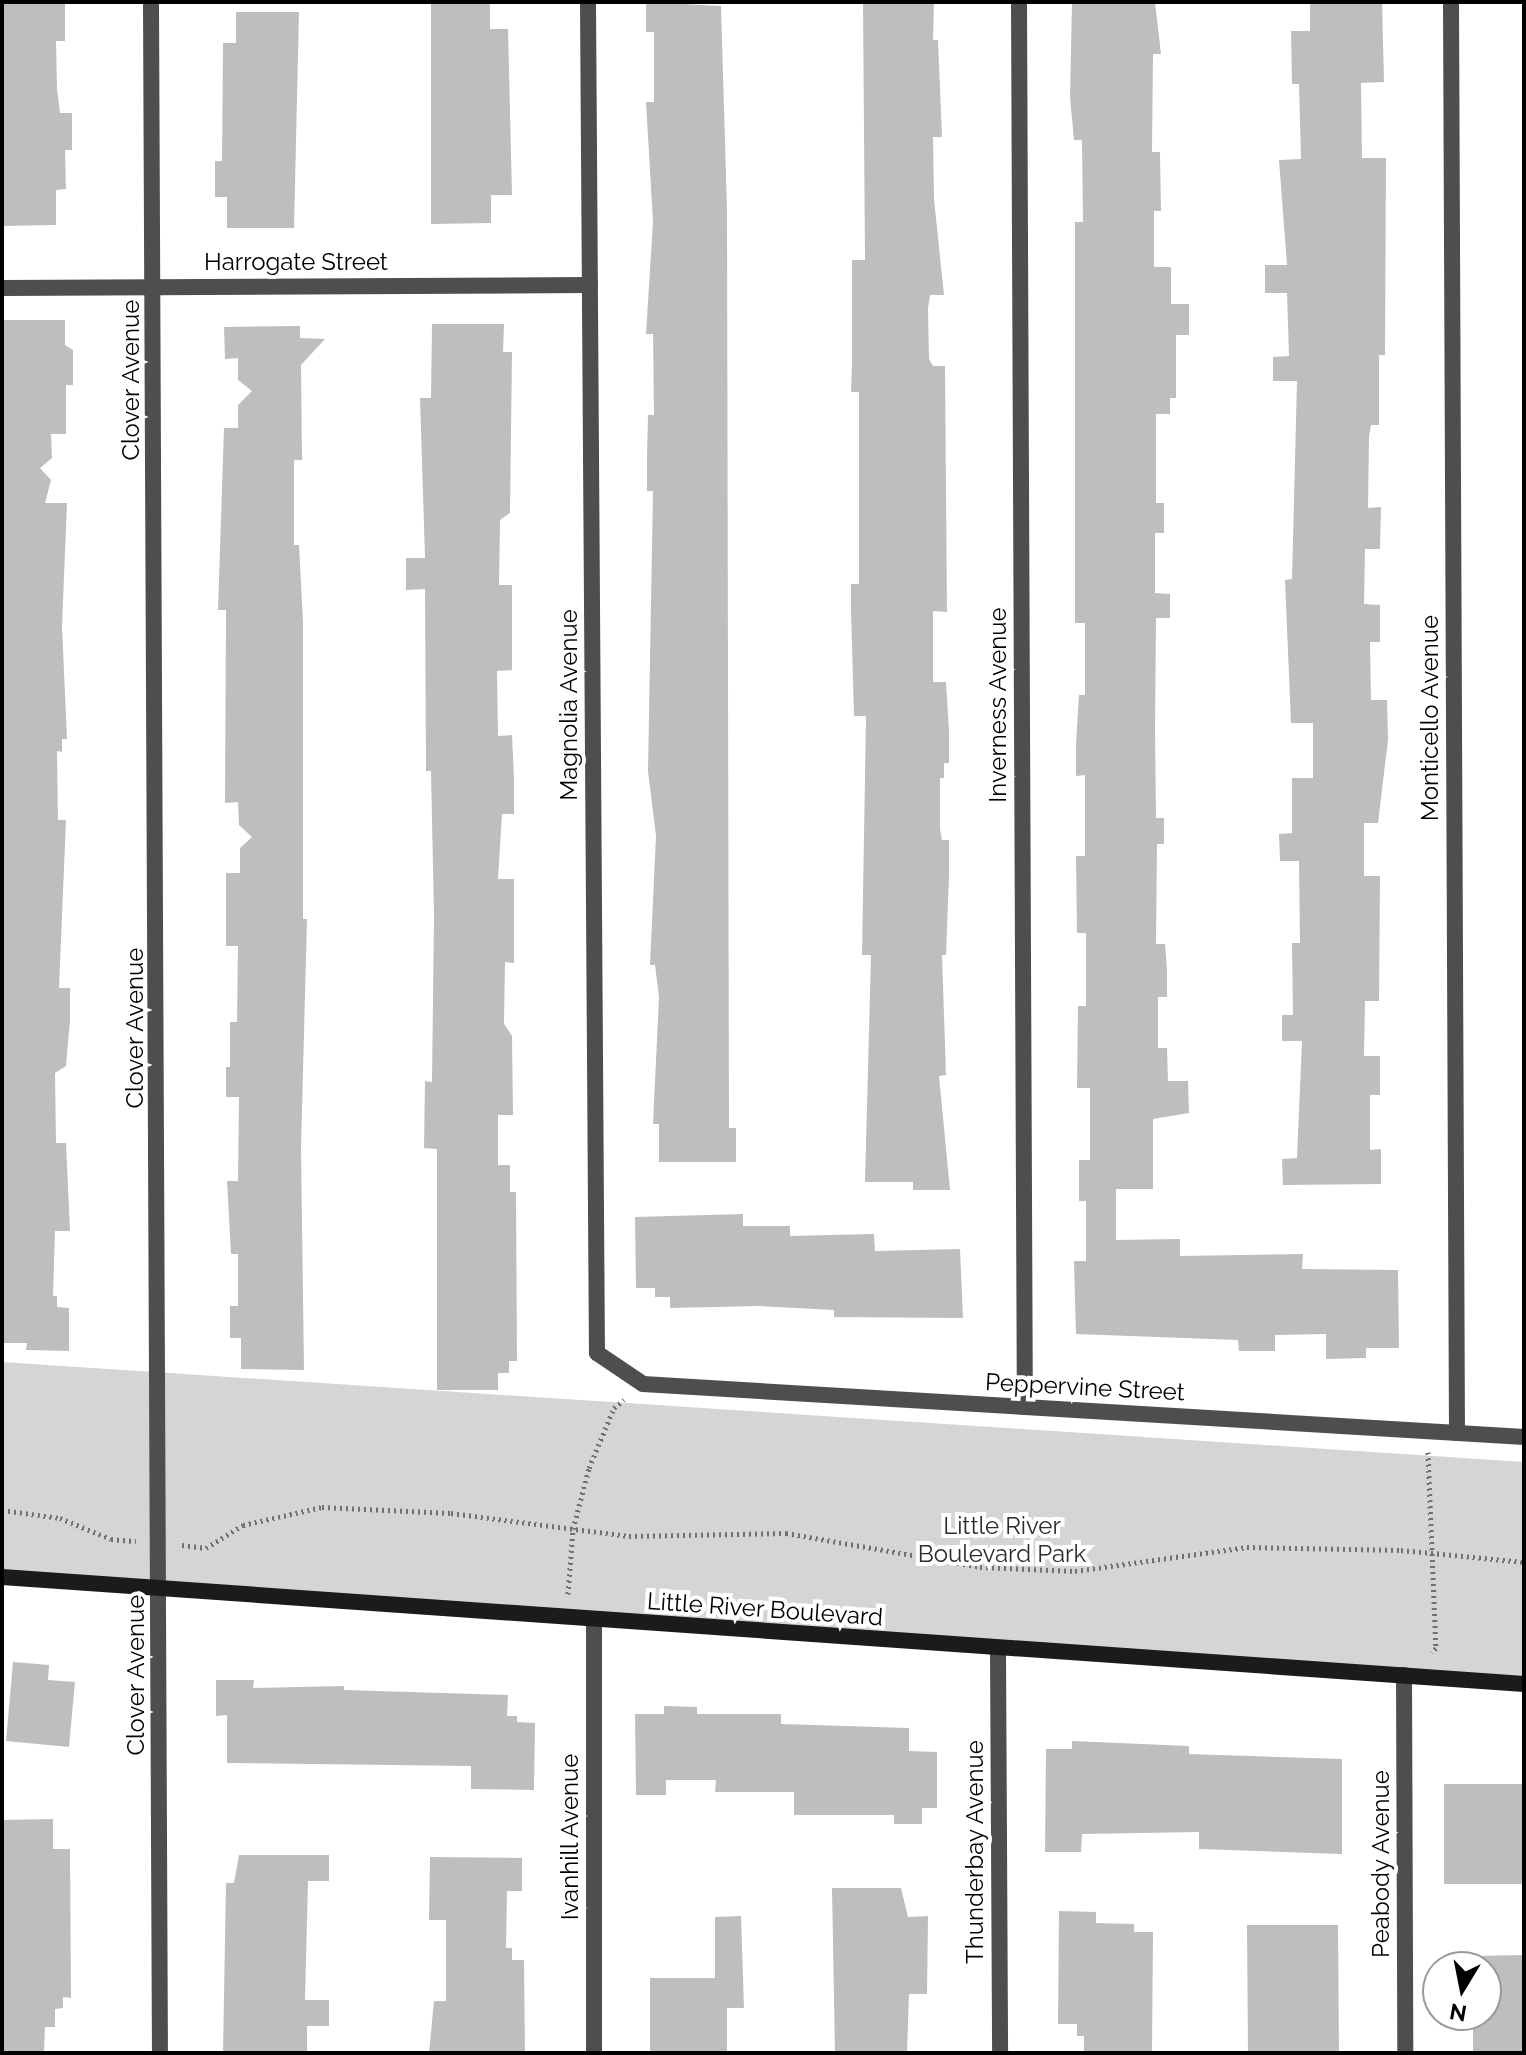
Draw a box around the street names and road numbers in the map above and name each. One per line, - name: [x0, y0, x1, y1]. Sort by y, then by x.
- street label: Harrogate Street: [204, 248, 388, 276]
- street label: Clover Avenue: [117, 299, 145, 461]
- street label: Inverness Avenue: [984, 607, 1012, 803]
- street label: Magnolia Avenue: [555, 609, 583, 801]
- street label: Monticello Avenue: [1416, 614, 1444, 822]
- street label: Clover Avenue: [121, 947, 149, 1109]
- street label: Peppervine Street: [985, 1367, 1185, 1407]
- street label: Little River Boulevard: [646, 1586, 884, 1632]
- street label: Clover Avenue: [122, 1594, 150, 1756]
- street label: Thunderbay Avenue: [961, 1739, 989, 1965]
- street label: Ivanhill Avenue: [556, 1753, 584, 1921]
- street label: Peabody Avenue: [1367, 1769, 1395, 1959]

